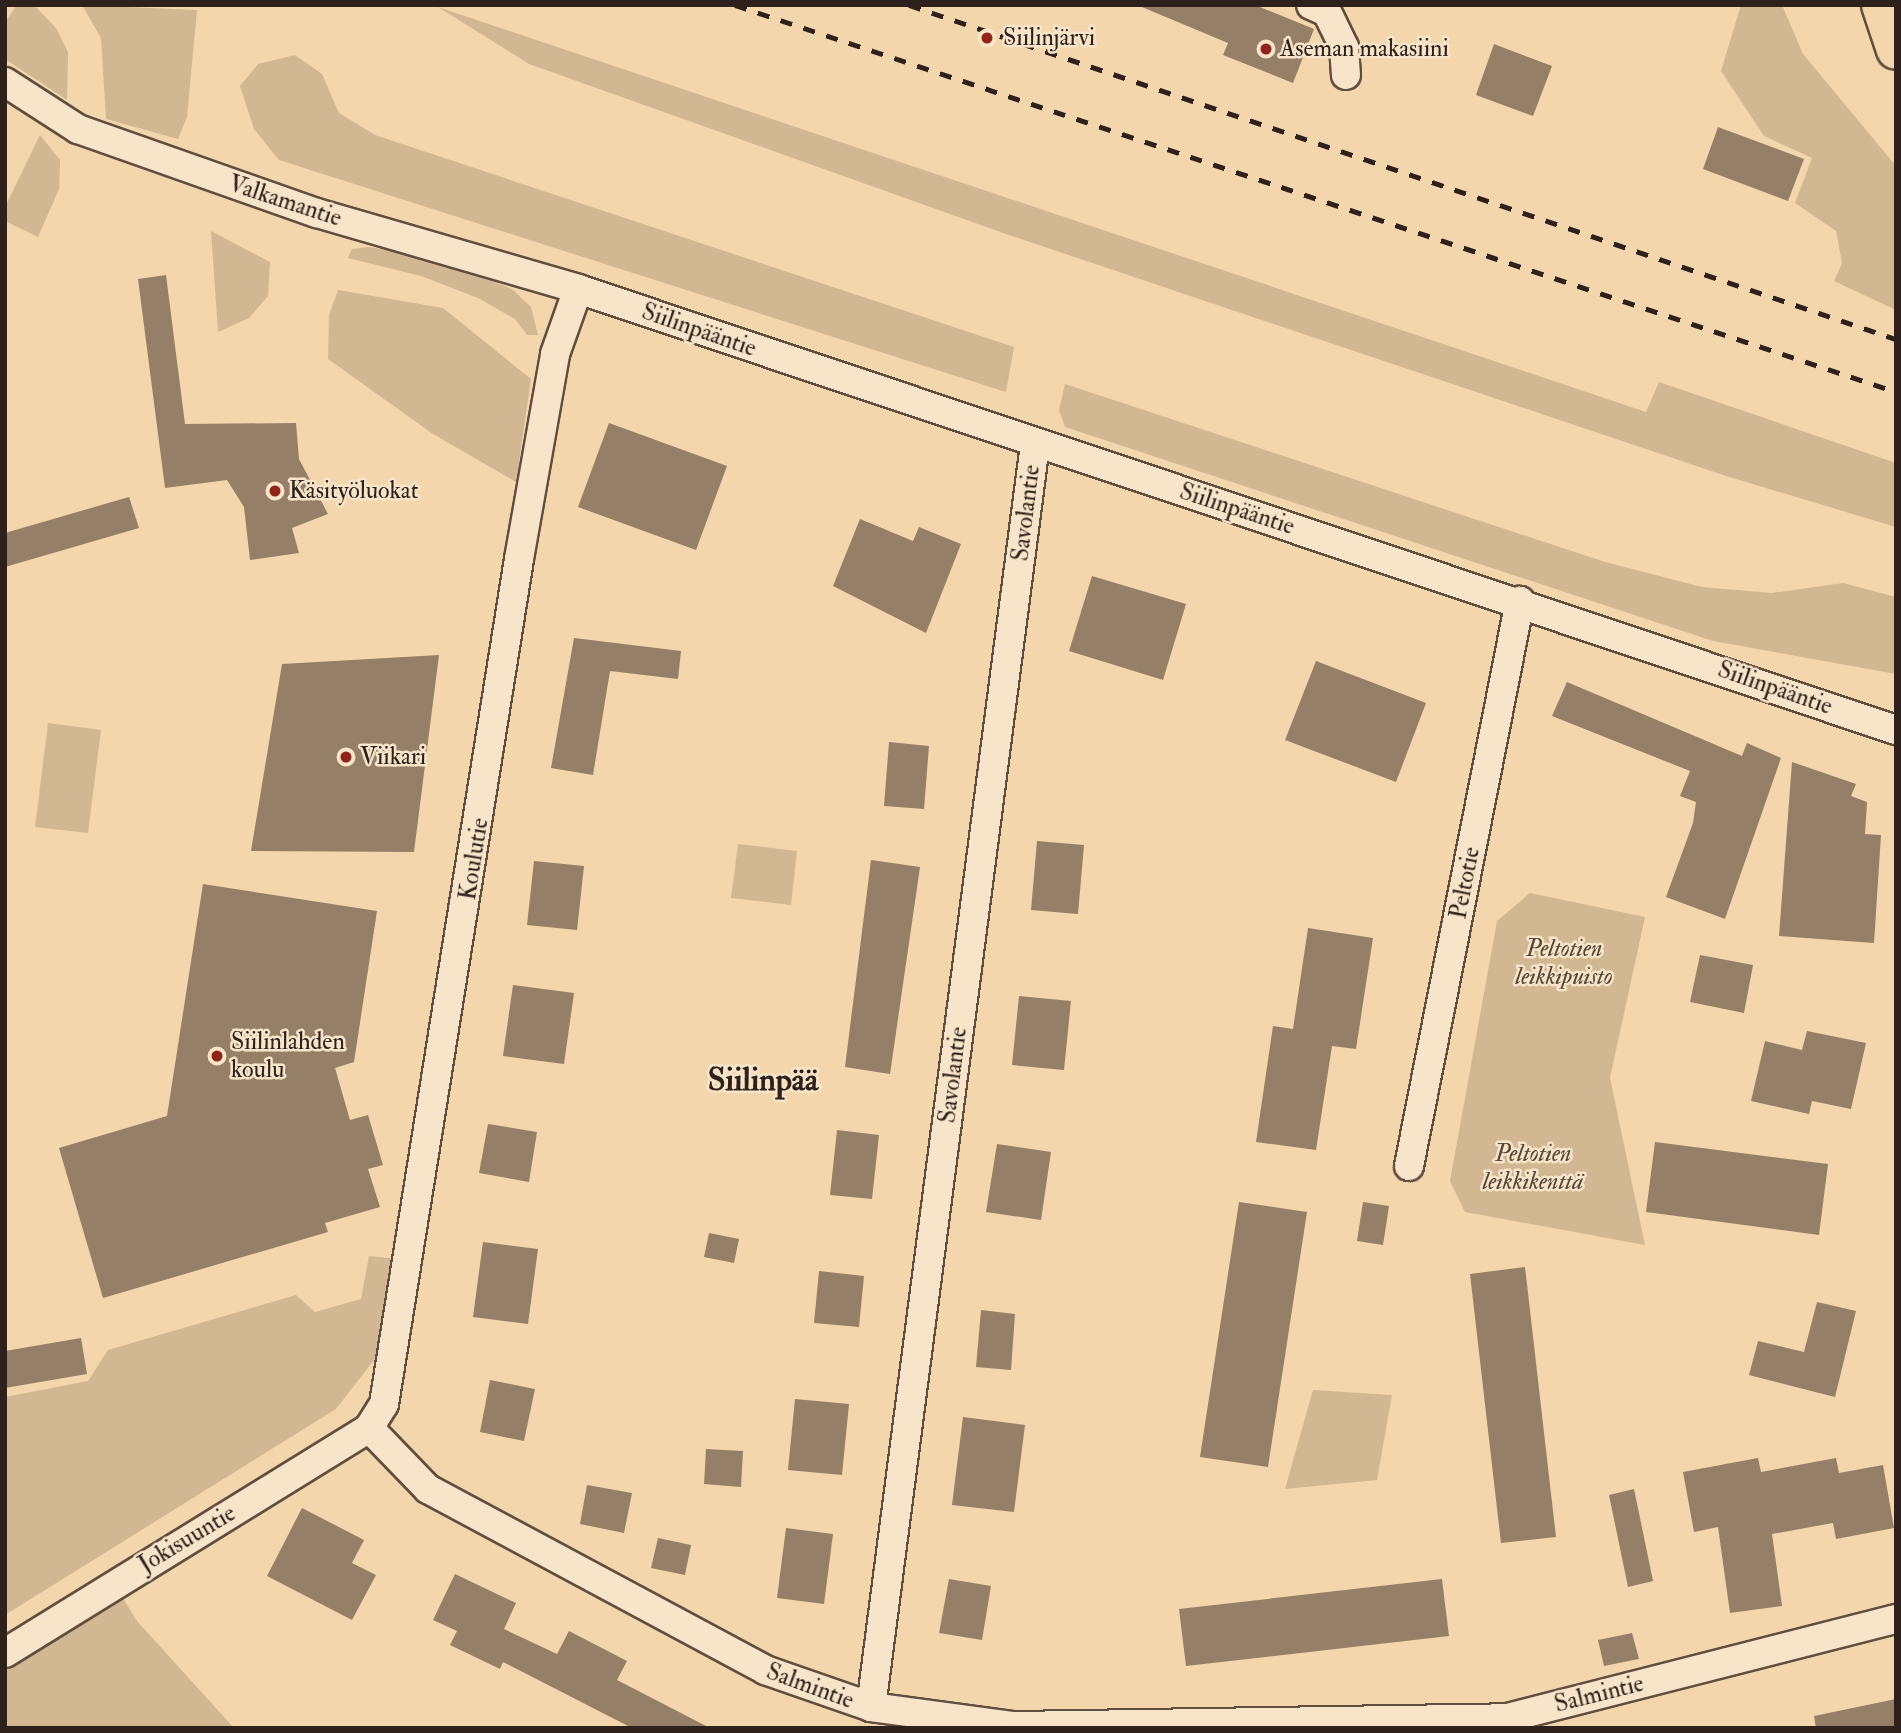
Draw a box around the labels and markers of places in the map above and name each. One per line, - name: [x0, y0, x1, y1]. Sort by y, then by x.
- place label: Siilinjärvi: [1003, 24, 1095, 52]
- marker: Siilinjärvi: [977, 28, 997, 48]
- place label: Aseman makasiini: [1280, 35, 1449, 63]
- marker: Aseman makasiini: [1258, 41, 1274, 57]
- place label: Käsityöluokat: [289, 477, 419, 505]
- marker: Käsityöluokat: [267, 483, 283, 499]
- place label: Viikari: [360, 743, 426, 771]
- marker: Viikari: [338, 749, 354, 765]
- place label: Siilinlahden koulu: [231, 1028, 345, 1084]
- marker: Siilinlahden koulu: [209, 1048, 225, 1064]

